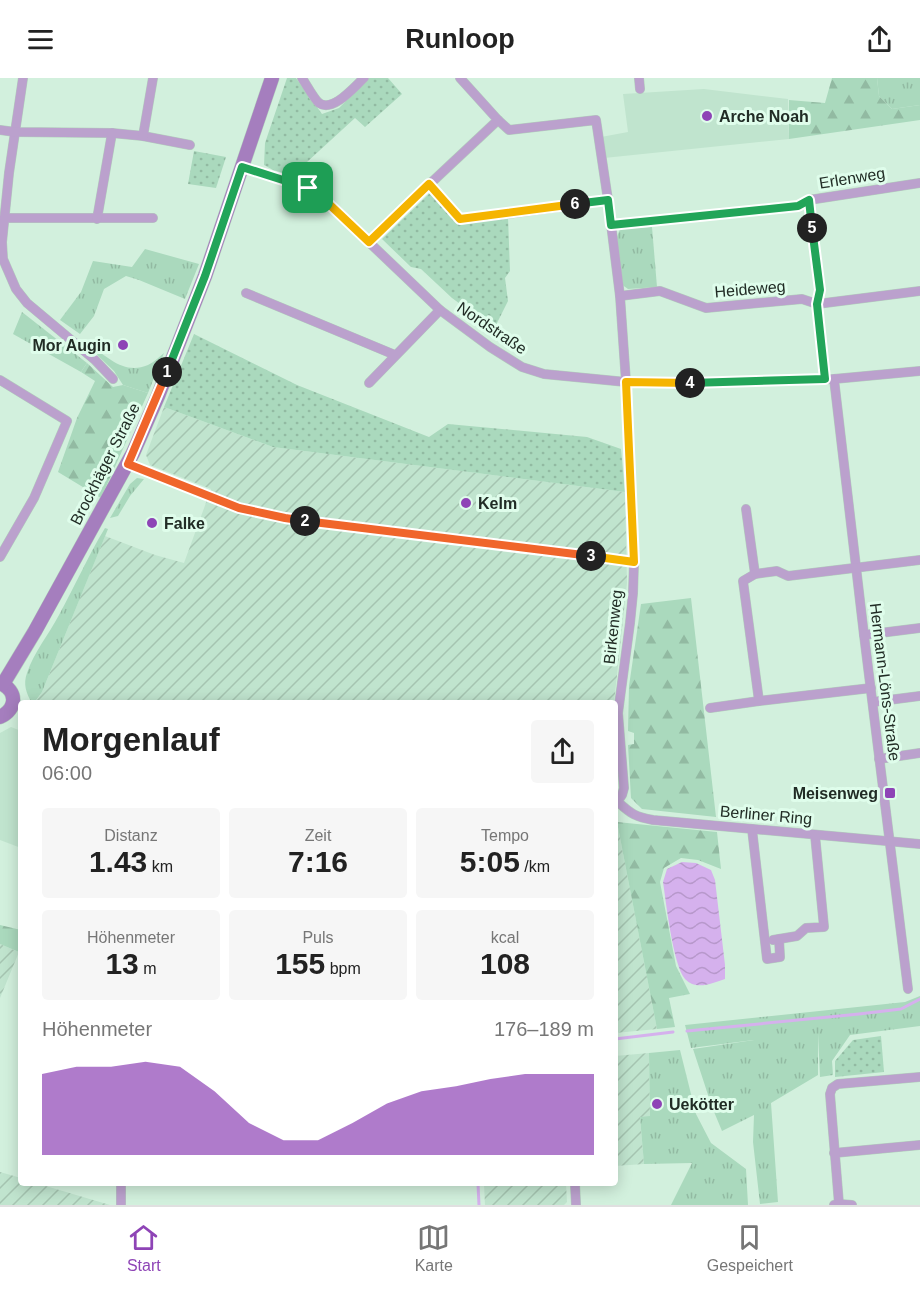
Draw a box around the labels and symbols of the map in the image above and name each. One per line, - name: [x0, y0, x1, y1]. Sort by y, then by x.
- place label: Arche Noah: [719, 108, 809, 125]
- marker: Arche Noah: [700, 109, 714, 123]
- pin: [282, 162, 333, 213]
- street label: Erlenweg: [818, 164, 886, 192]
- pin: 6: [560, 189, 590, 219]
- pin: 5: [797, 213, 827, 243]
- street label: Heideweg: [714, 277, 786, 301]
- street label: Nordstraße: [454, 299, 530, 357]
- place label: Mor Augin: [33, 337, 111, 354]
- marker: Mor Augin: [116, 338, 130, 352]
- pin: 1: [152, 357, 182, 387]
- pin: 4: [675, 368, 705, 398]
- street label: Brockhäger Straße: [67, 400, 143, 528]
- place label: Kelm: [478, 495, 517, 512]
- marker: Kelm: [459, 496, 473, 510]
- pin: 2: [290, 506, 320, 536]
- place label: Falke: [164, 515, 205, 532]
- marker: Falke: [145, 516, 159, 530]
- pin: 3: [576, 541, 606, 571]
- street label: Birkenweg: [601, 589, 625, 665]
- street label: Hermann-Löns-Straße: [867, 602, 903, 762]
- place label: Meisenweg: [793, 785, 878, 802]
- marker: Meisenweg: [883, 786, 897, 800]
- street label: Berliner Ring: [719, 803, 813, 827]
- place label: Uekötter: [669, 1096, 734, 1113]
- marker: Uekötter: [650, 1097, 664, 1111]

